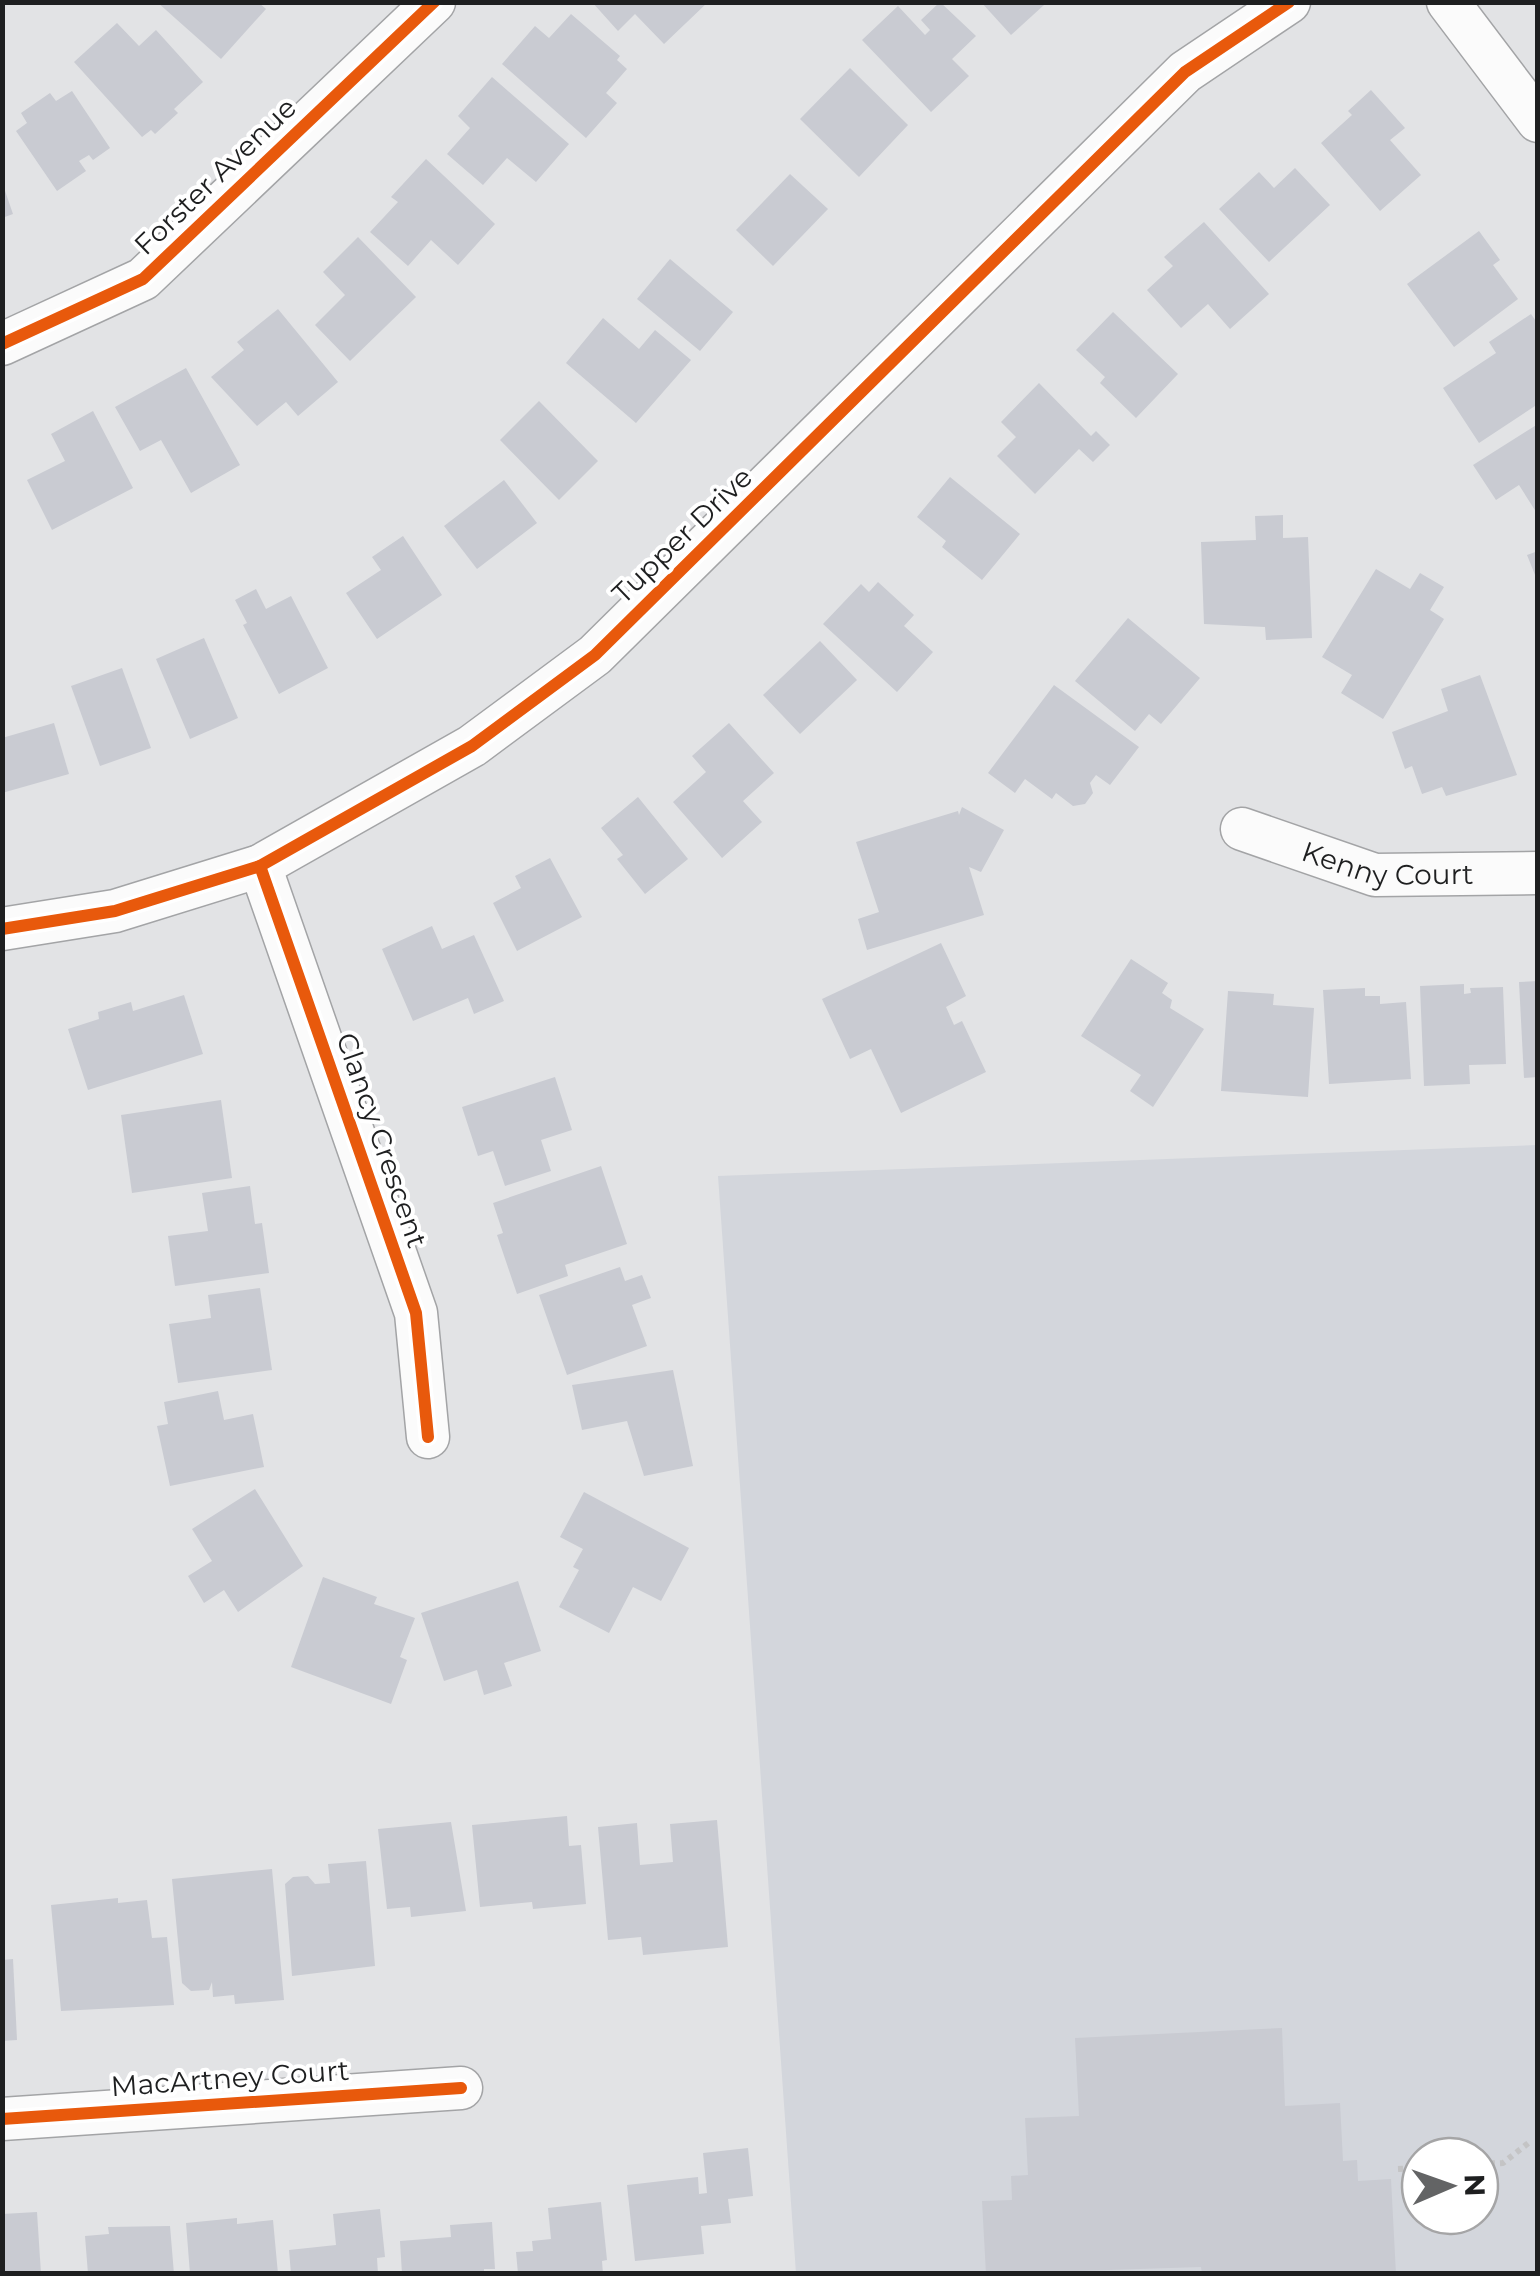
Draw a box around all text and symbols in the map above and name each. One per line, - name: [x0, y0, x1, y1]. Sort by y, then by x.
- street label: Forster Avenue: [127, 90, 303, 262]
- street label: Tupper Drive: [605, 460, 759, 610]
- street label: Kenny Court: [1298, 834, 1474, 892]
- street label: Clancy Crescent: [329, 1028, 435, 1252]
- street label: MacArtney Court: [110, 2053, 350, 2103]
- north arrow: [1400, 2136, 1500, 2236]
- text: N: [1458, 2173, 1492, 2197]

